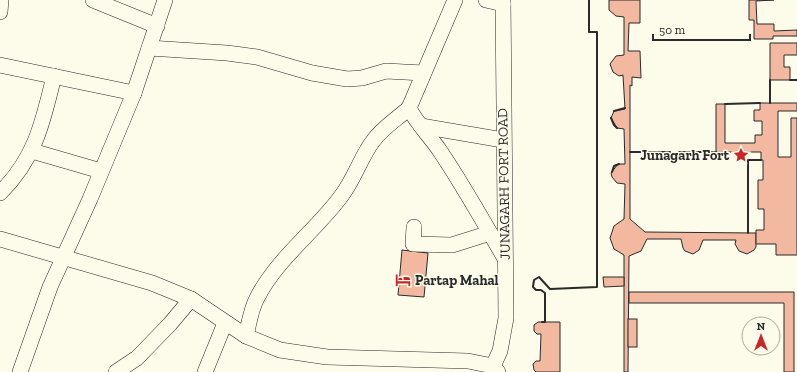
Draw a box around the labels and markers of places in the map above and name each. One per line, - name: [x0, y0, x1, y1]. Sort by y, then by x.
- place icon: Junagarh Fort: [732, 146, 750, 164]
- place label: Junagarh Fort: [640, 147, 729, 164]
- hotel icon: Partap Mahal: [394, 271, 412, 289]
- place label: Partap Mahal: [415, 272, 499, 289]

